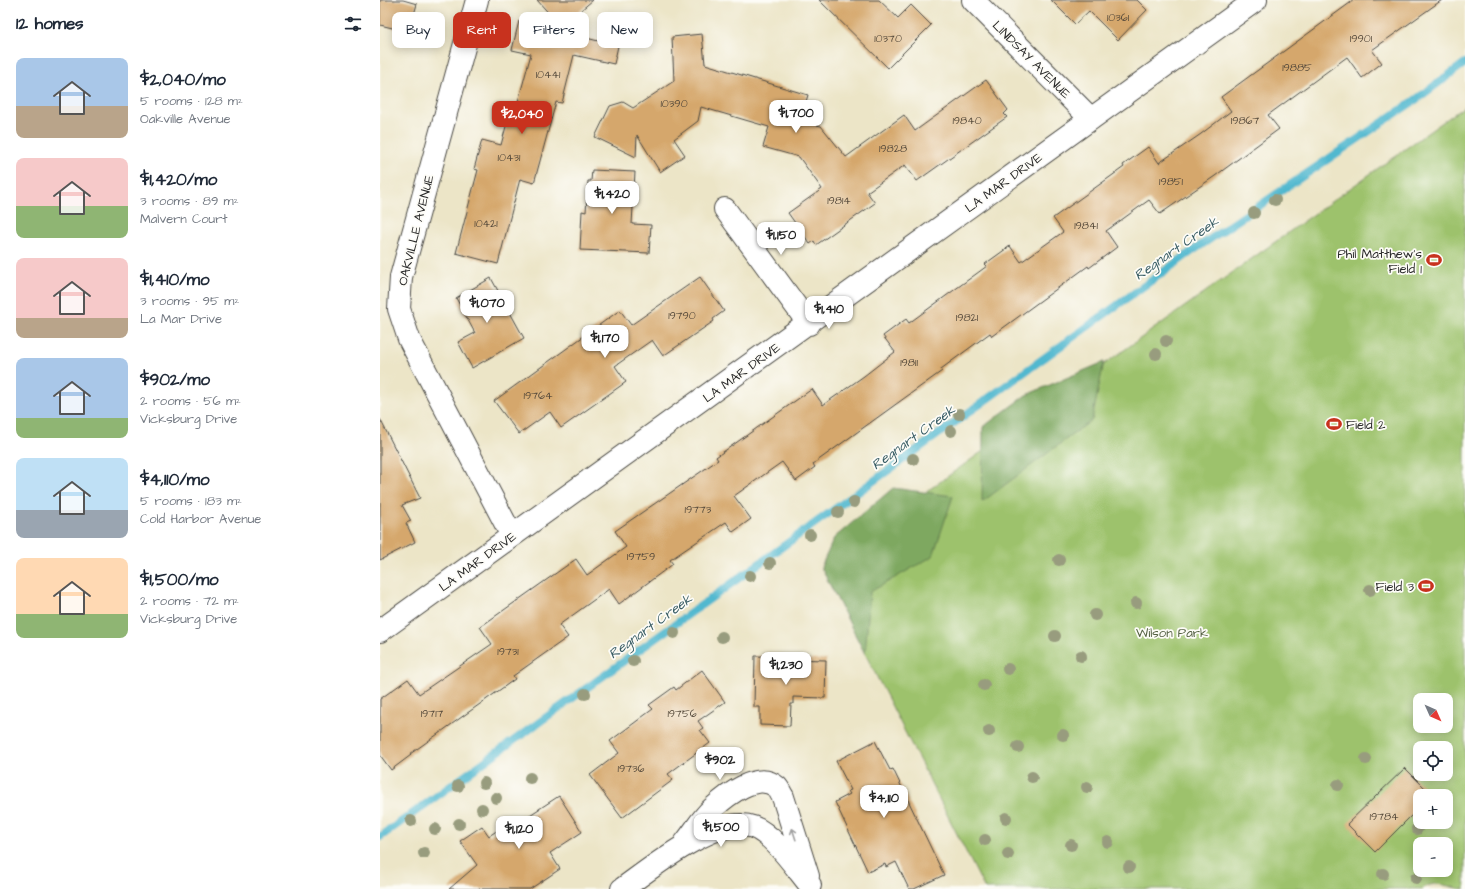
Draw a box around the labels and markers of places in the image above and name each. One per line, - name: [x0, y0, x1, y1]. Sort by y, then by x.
- pin: $1,700: [763, 100, 829, 134]
- pin: $2,040: [489, 101, 555, 135]
- pin: $1,420: [579, 181, 645, 215]
- pin: $1,150: [748, 222, 814, 256]
- place label: Phil Matthew's Field 1: [1338, 245, 1422, 278]
- sports icon: Phil Matthew's Field 1: [1425, 251, 1443, 269]
- pin: $1,070: [454, 290, 520, 324]
- pin: $1,410: [796, 296, 862, 330]
- pin: $1,170: [572, 325, 638, 359]
- sports icon: Field 2: [1325, 415, 1343, 433]
- place label: Field 2: [1346, 416, 1386, 434]
- sports icon: Field 3: [1417, 577, 1435, 595]
- place label: Field 3: [1375, 578, 1414, 596]
- pin: $1,230: [753, 652, 819, 686]
- pin: $902: [696, 747, 744, 781]
- pin: $4,110: [851, 785, 917, 819]
- pin: $1,500: [688, 814, 754, 848]
- pin: $1,120: [486, 816, 552, 850]

